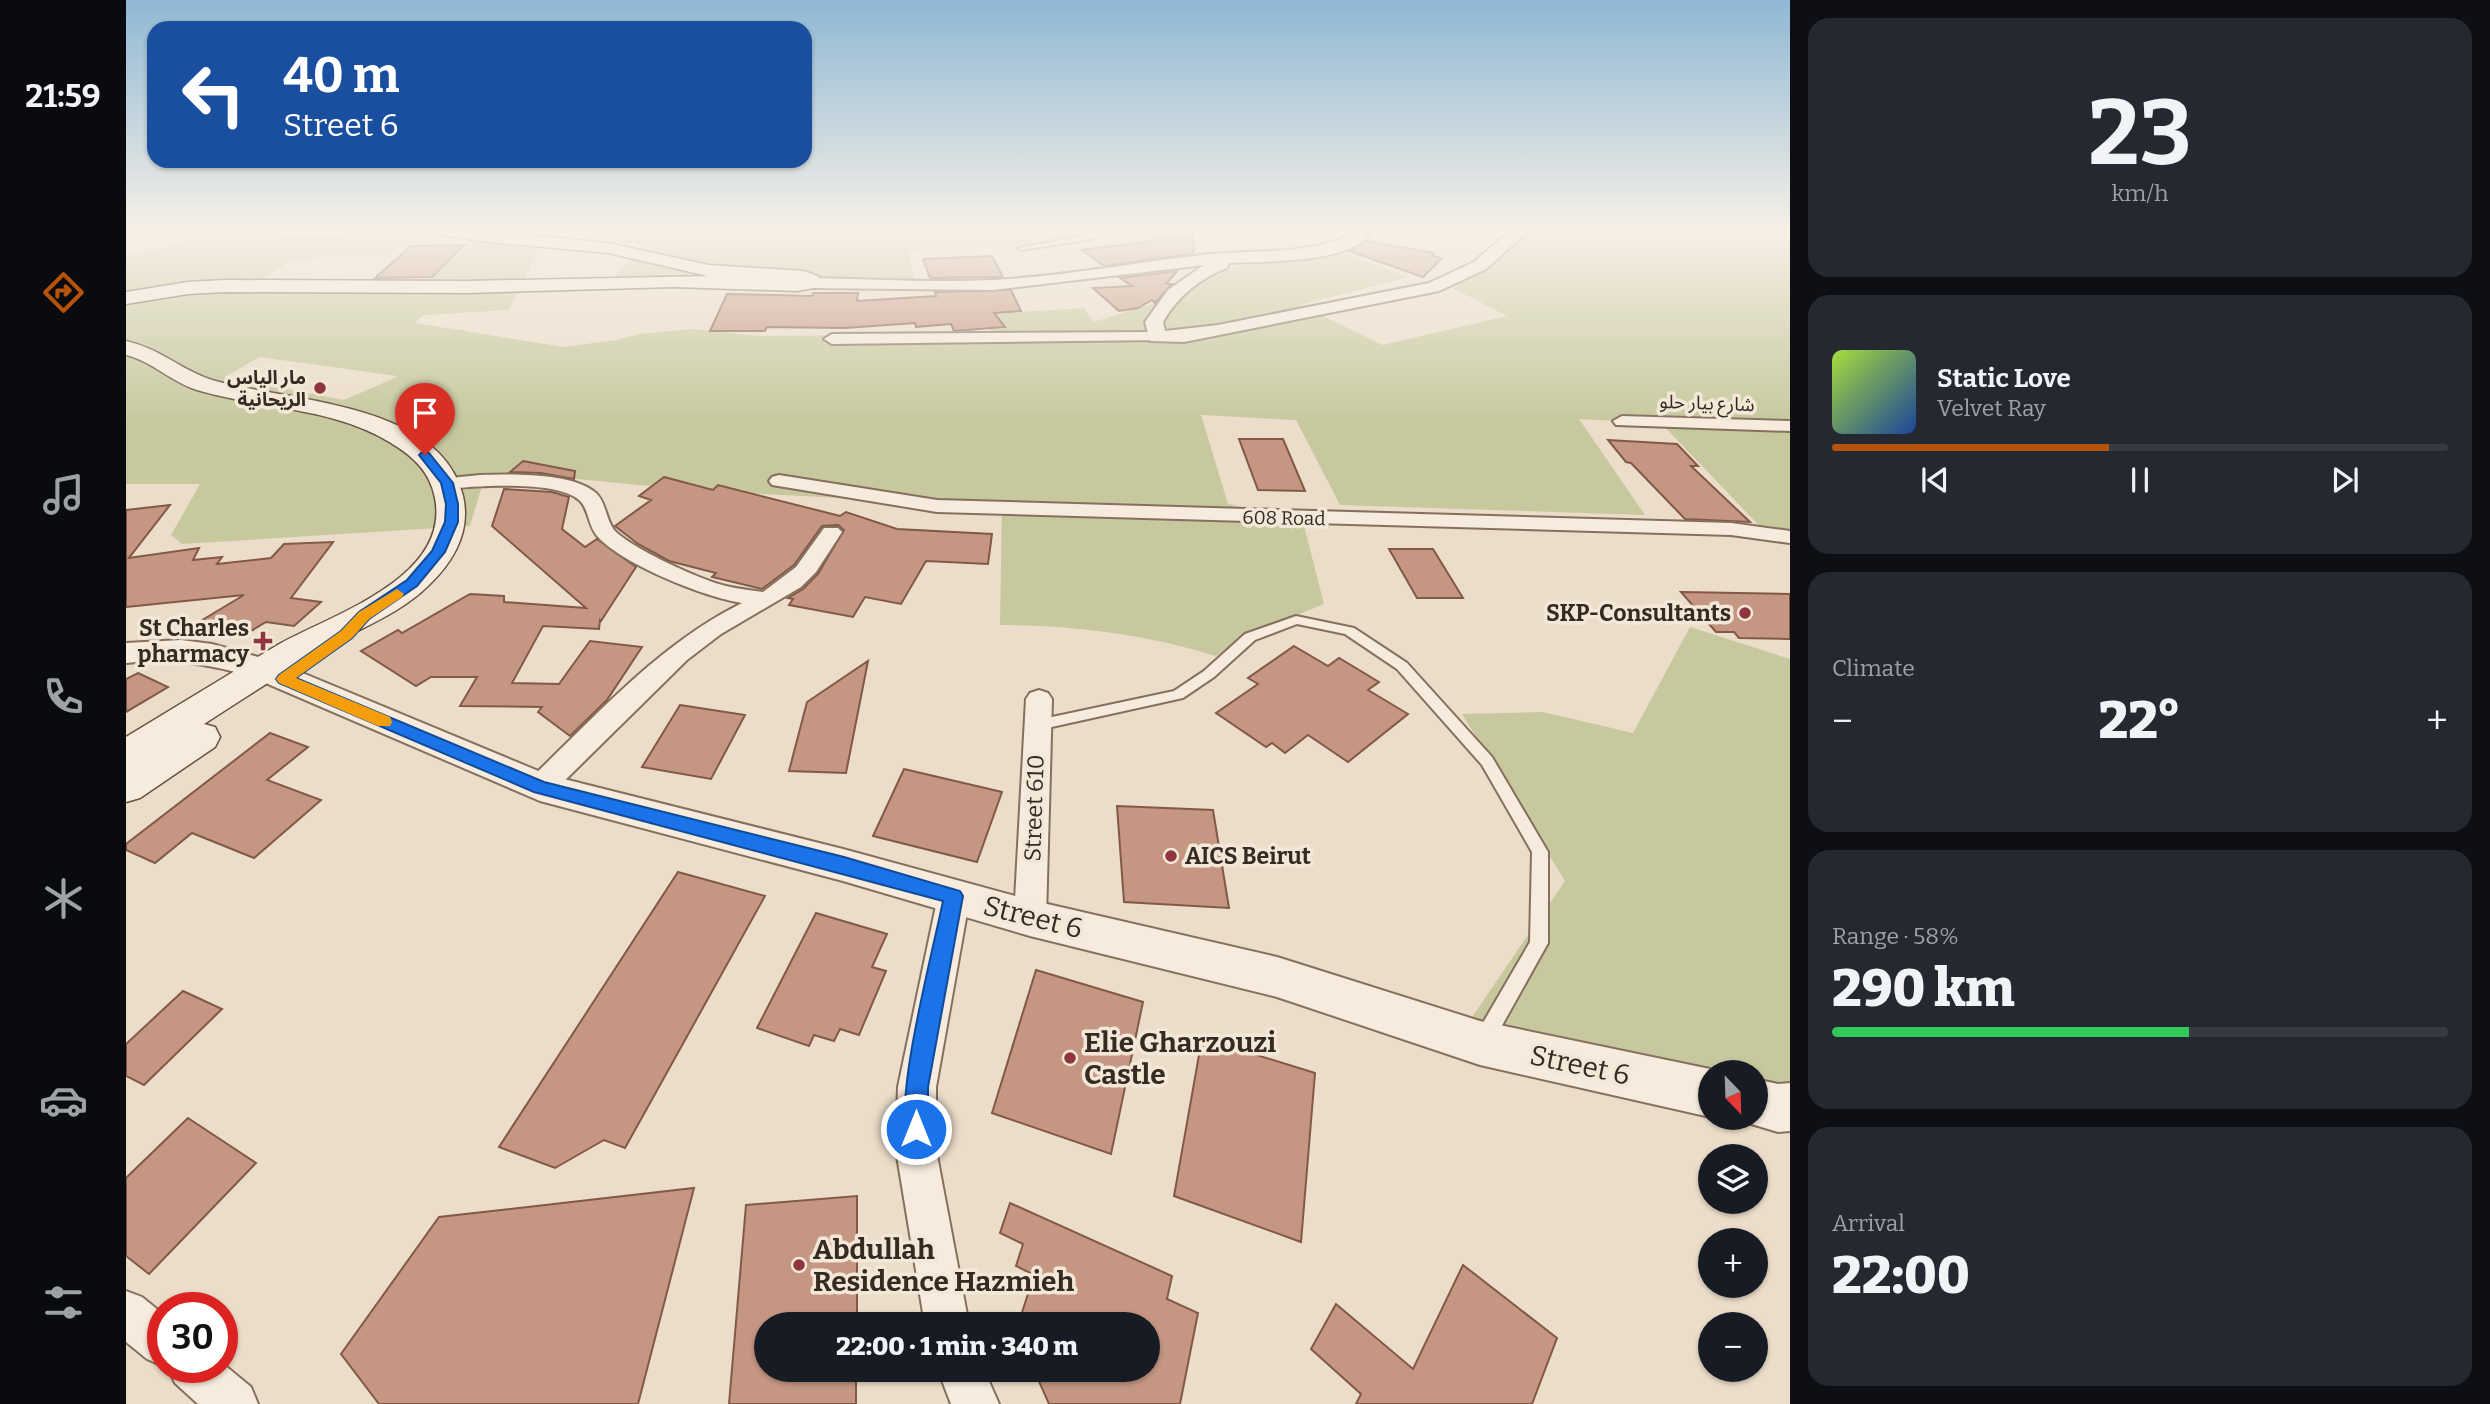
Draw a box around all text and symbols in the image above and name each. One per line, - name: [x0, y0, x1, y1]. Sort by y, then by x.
- text: 40 m: [283, 46, 400, 105]
- icon: left: [168, 49, 259, 140]
- text: 21:59: [25, 77, 101, 115]
- text: 23: [2088, 79, 2192, 188]
- text: Street 6: [283, 106, 399, 144]
- text: km/h: [2112, 179, 2168, 207]
- icon: directions: [39, 268, 88, 317]
- text: Static Love: [1937, 363, 2071, 394]
- place label: مار الياس الريحانية: [227, 366, 306, 411]
- marker: مار الياس الريحانية: [312, 380, 328, 396]
- pin: [395, 383, 455, 455]
- street label: شارع بيار حلو: [1659, 390, 1755, 418]
- icon: arrive: [406, 394, 444, 432]
- text: Velvet Ray: [1937, 394, 2046, 422]
- icon: previous: [1916, 461, 1954, 499]
- icon: pause: [2121, 461, 2159, 499]
- icon: next: [2326, 461, 2364, 499]
- icon: music: [39, 470, 88, 519]
- street label: 608 Road: [1242, 506, 1326, 530]
- place label: SKP-Consultants: [1546, 599, 1731, 627]
- marker: SKP-Consultants: [1737, 605, 1753, 621]
- place label: St Charles pharmacy: [138, 614, 249, 668]
- marker: St Charles pharmacy: [255, 633, 271, 649]
- text: Climate: [1832, 654, 1915, 682]
- icon: phone: [39, 672, 88, 721]
- text: 22°: [2098, 689, 2181, 752]
- text: −: [1832, 698, 1853, 744]
- text: +: [2426, 698, 2448, 744]
- street label: Street 610: [1018, 754, 1050, 862]
- place label: AICS Beirut: [1185, 842, 1311, 870]
- marker: AICS Beirut: [1163, 848, 1179, 864]
- icon: climate: [39, 874, 88, 923]
- street label: Street 6: [980, 889, 1086, 945]
- text: Range · 58%: [1832, 922, 1959, 950]
- text: 290 km: [1832, 957, 2015, 1020]
- place label: Elie Gharzouzi Castle: [1084, 1026, 1276, 1091]
- street label: Street 6: [1527, 1038, 1633, 1092]
- marker: Elie Gharzouzi Castle: [1062, 1050, 1078, 1066]
- north arrow: [1698, 1060, 1768, 1130]
- map controls: [1698, 1060, 1768, 1382]
- icon: car: [39, 1076, 88, 1125]
- position arrow: [879, 1092, 953, 1166]
- button: layers: [1698, 1144, 1768, 1214]
- text: Arrival: [1832, 1209, 1905, 1237]
- button: +: [1698, 1228, 1768, 1298]
- place label: Abdullah Residence Hazmieh: [813, 1233, 1074, 1298]
- text: 22:00: [1832, 1244, 1970, 1307]
- marker: Abdullah Residence Hazmieh: [791, 1257, 807, 1273]
- icon: filters: [39, 1278, 88, 1327]
- speed limit sign: 30: [147, 1292, 238, 1383]
- button: −: [1698, 1312, 1768, 1382]
- text: 22:00 · 1 min · 340 m: [836, 1331, 1078, 1362]

